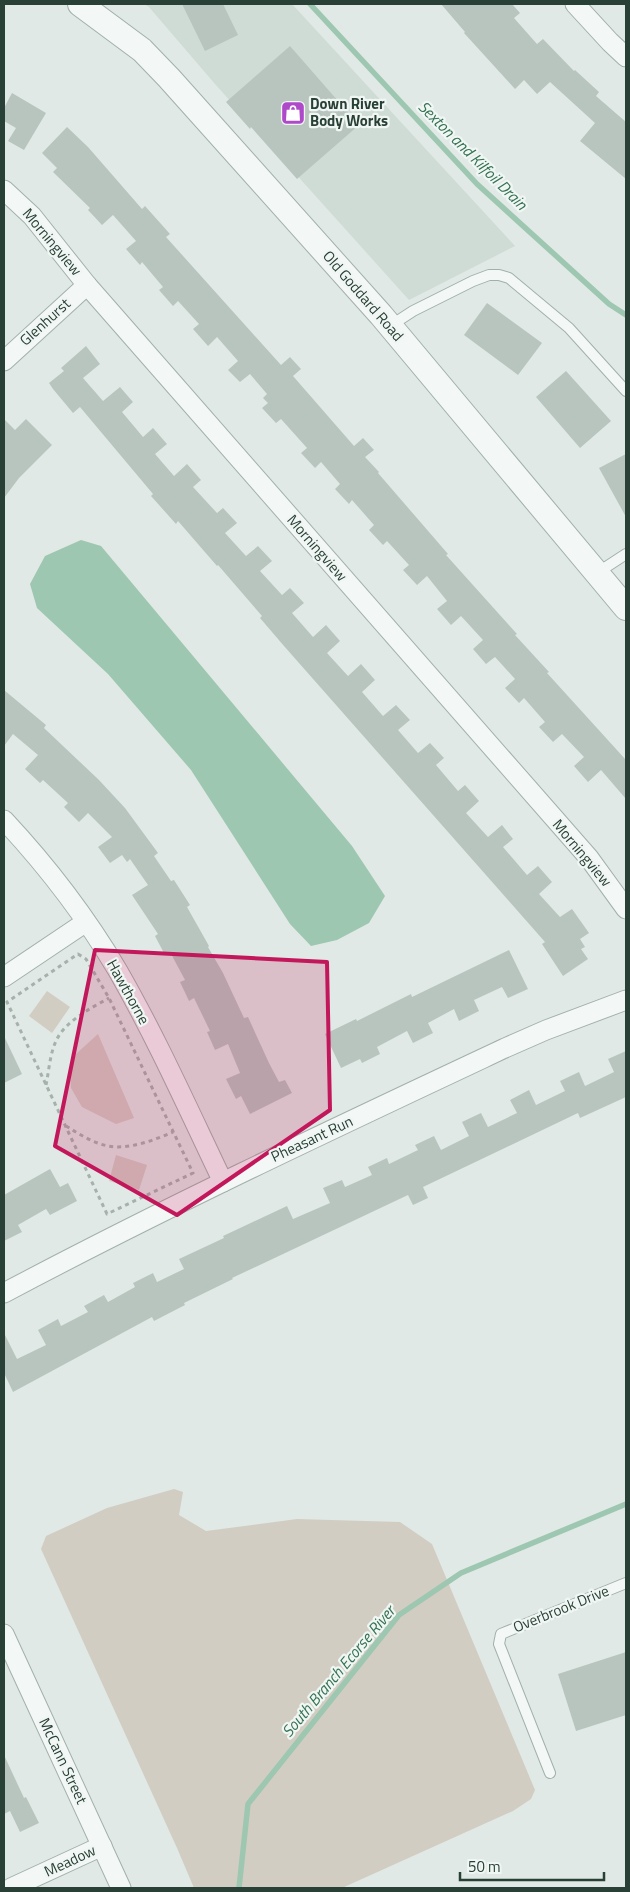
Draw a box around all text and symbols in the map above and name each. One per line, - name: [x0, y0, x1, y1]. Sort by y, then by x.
- place label: Down River Body Works: [310, 92, 388, 132]
- water label: Sexton and Kilfoil Drain: [413, 95, 534, 216]
- shop icon: Down River Body Works: [280, 100, 306, 126]
- street label: Morningview: [17, 203, 88, 281]
- street label: Old Goddard Road: [317, 245, 409, 346]
- street label: Glenhurst: [14, 292, 76, 351]
- street label: Morningview: [282, 509, 353, 586]
- street label: Morningview: [547, 814, 618, 892]
- street label: Hawthorne: [101, 955, 156, 1028]
- street label: Pheasant Run: [267, 1109, 357, 1168]
- street label: Overbrook Drive: [509, 1579, 612, 1638]
- water label: South Branch Ecorse River: [276, 1598, 402, 1742]
- street label: McCann Street: [33, 1714, 94, 1808]
- street label: Meadow: [40, 1839, 99, 1883]
- scale bar: [460, 1850, 604, 1882]
- text: 50 m: [468, 1855, 501, 1878]

